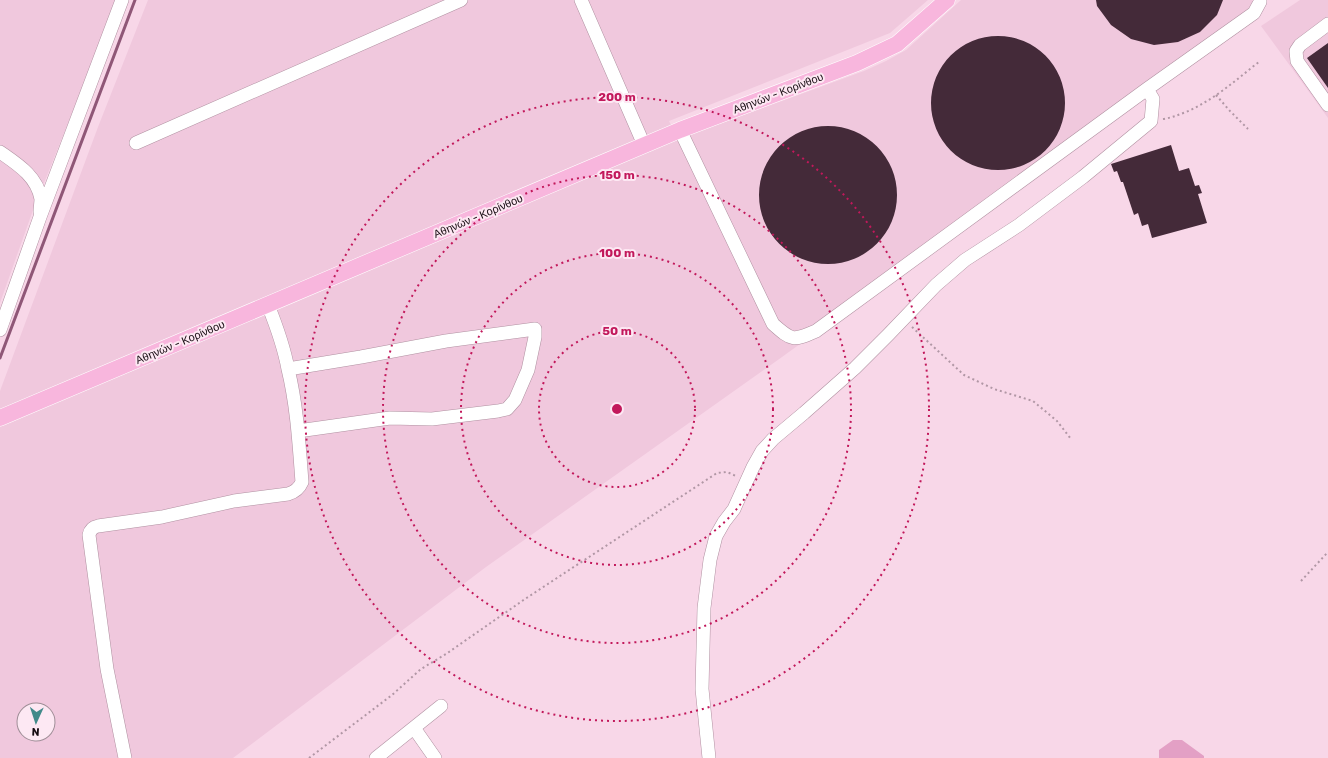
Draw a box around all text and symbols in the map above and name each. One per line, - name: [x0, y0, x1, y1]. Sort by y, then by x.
- street label: Αθηνών - Κορίνθου: [731, 70, 825, 117]
- text: 200 m: [598, 90, 636, 104]
- text: 150 m: [599, 168, 635, 182]
- street label: Αθηνών - Κορίνθου: [432, 192, 525, 241]
- text: 100 m: [599, 246, 635, 260]
- street label: Αθηνών - Κορίνθου: [134, 318, 227, 367]
- text: 50 m: [602, 324, 632, 338]
- centre of rings: [610, 402, 624, 416]
- north arrow: [16, 702, 56, 742]
- text: N: [31, 725, 40, 738]

